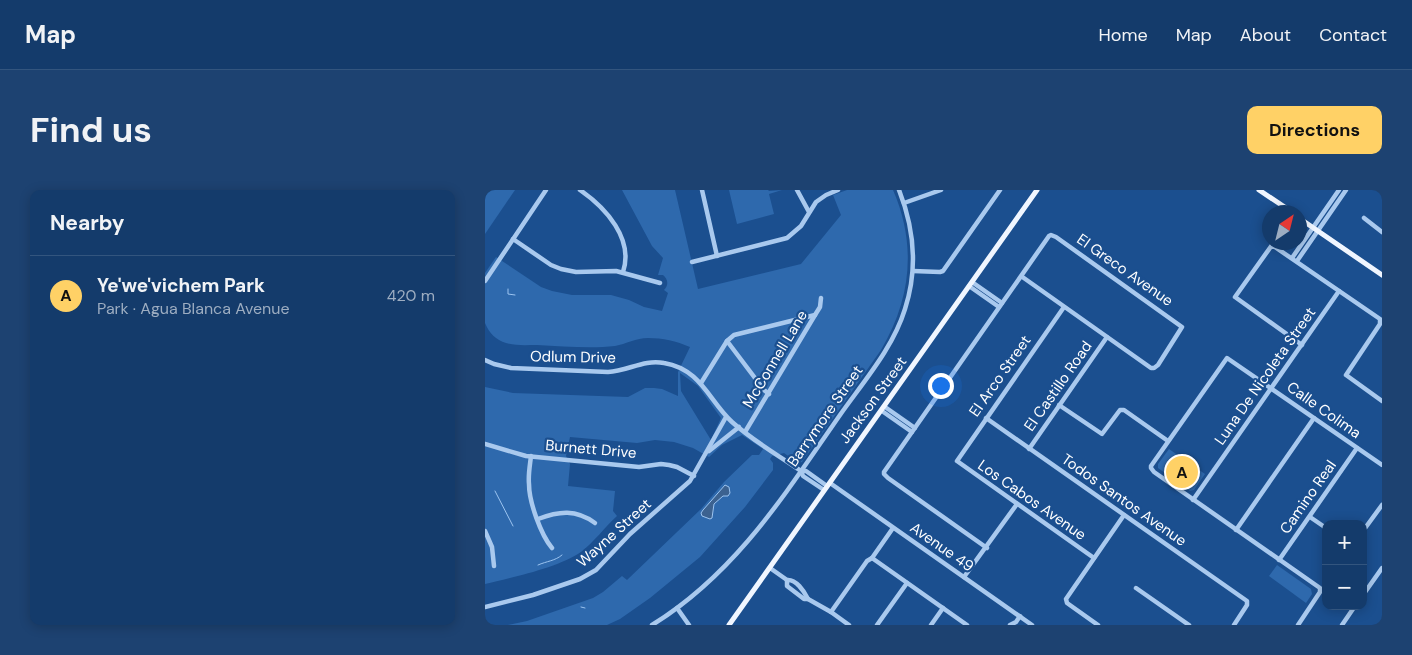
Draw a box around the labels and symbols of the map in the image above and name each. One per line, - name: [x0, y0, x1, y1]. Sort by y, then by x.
- north arrow: [1262, 205, 1307, 250]
- street label: El Greco Avenue: [1073, 229, 1177, 311]
- street label: Luna De Nicoleta Street: [1210, 303, 1320, 449]
- street label: McConnell Lane: [738, 307, 812, 411]
- street label: El Arco Street: [965, 331, 1036, 421]
- street label: El Castillo Road: [1019, 337, 1097, 435]
- street label: Odlum Drive: [530, 346, 616, 368]
- street label: Jackson Street: [835, 352, 911, 448]
- street label: Barrymore Street: [783, 361, 867, 471]
- your location: [928, 373, 954, 399]
- street label: Calle Colima: [1283, 377, 1365, 443]
- street label: Burnett Drive: [545, 435, 637, 463]
- street label: Todos Santos Avenue: [1058, 450, 1190, 550]
- pin: A: [1166, 453, 1198, 491]
- street label: Los Cabos Avenue: [974, 455, 1090, 545]
- street label: Camino Real: [1275, 456, 1341, 538]
- street label: Wayne Street: [572, 494, 656, 572]
- street label: Avenue 49: [906, 518, 978, 576]

